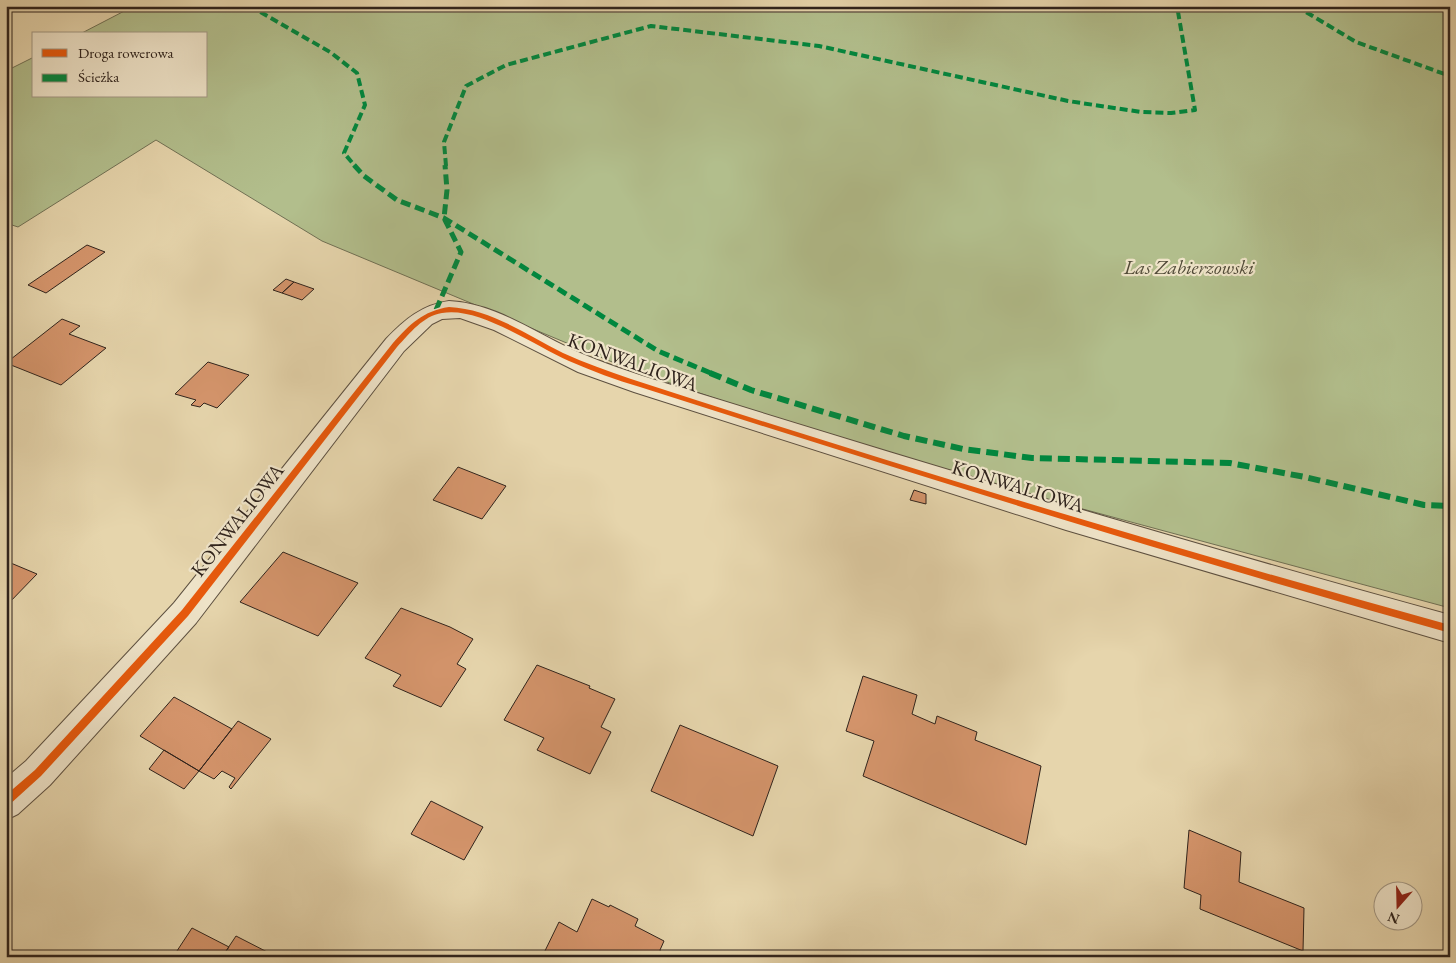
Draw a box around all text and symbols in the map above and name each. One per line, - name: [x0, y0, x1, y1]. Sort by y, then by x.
- legend: [32, 32, 208, 98]
- text: Droga rowerowa: [78, 43, 173, 62]
- text: Ścieżka: [78, 67, 119, 86]
- park label: Las Zabierzowski: [1123, 254, 1255, 280]
- street label: KONWALIOWA: [564, 326, 702, 398]
- street label: KONWALIOWA: [949, 454, 1087, 518]
- street label: KONWALIOWA: [185, 458, 289, 582]
- north arrow: [1374, 880, 1424, 930]
- text: N: [1385, 908, 1402, 929]

